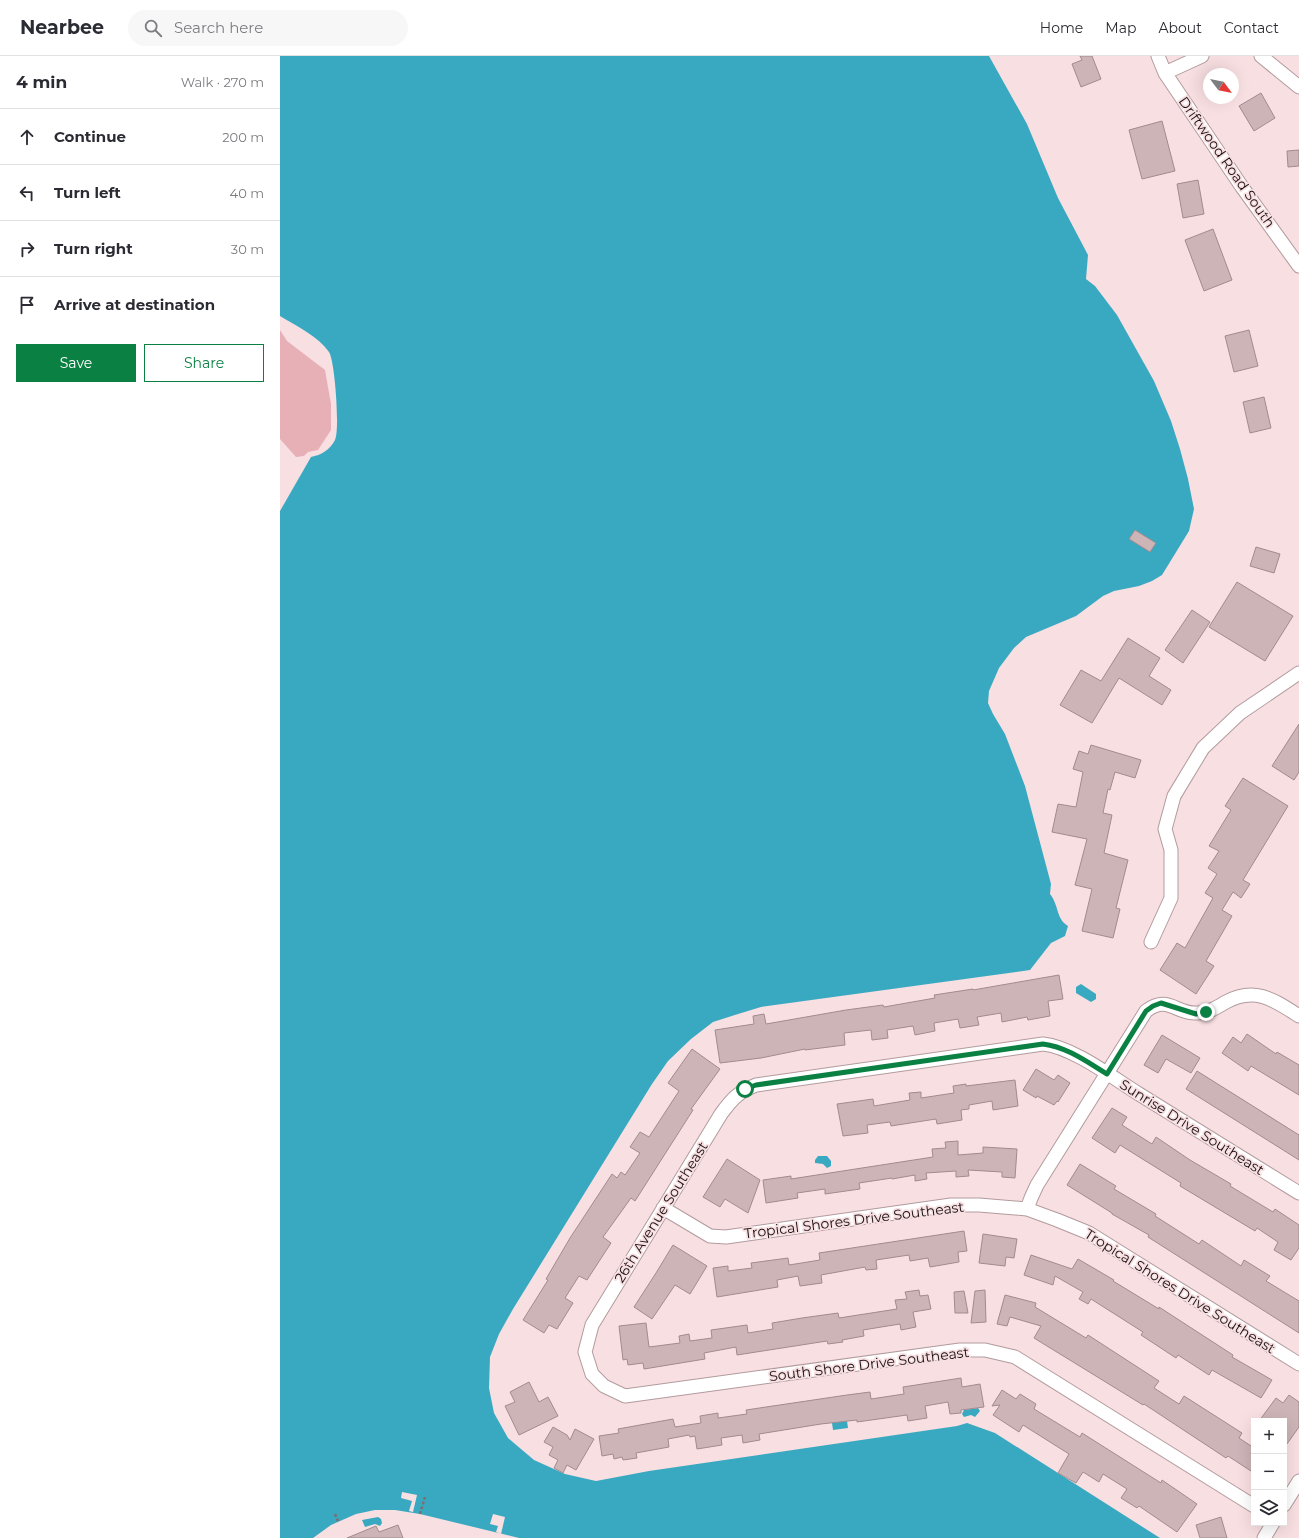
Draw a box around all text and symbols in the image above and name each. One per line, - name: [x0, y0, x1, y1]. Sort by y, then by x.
- search box: [128, 10, 408, 46]
- text: Nearbee: [20, 16, 104, 39]
- icon: search: [142, 17, 164, 39]
- text: Search here: [174, 18, 263, 37]
- text: Home: [1040, 19, 1083, 37]
- text: Map: [1105, 19, 1136, 37]
- text: About: [1158, 19, 1202, 37]
- text: Contact: [1224, 19, 1279, 37]
- north arrow: [1203, 68, 1239, 104]
- text: 4 min: [16, 72, 67, 92]
- text: Walk · 270 m: [181, 74, 264, 90]
- street label: Driftwood Road South: [1175, 93, 1279, 231]
- icon: ahead: [16, 126, 38, 148]
- text: Continue: [54, 127, 126, 146]
- text: 200 m: [222, 129, 264, 145]
- icon: left: [16, 182, 38, 204]
- text: Turn left: [54, 183, 121, 202]
- text: 40 m: [230, 185, 264, 201]
- icon: right: [16, 238, 38, 260]
- text: Turn right: [54, 239, 133, 258]
- text: 30 m: [231, 241, 264, 257]
- icon: arrive: [16, 294, 38, 316]
- text: Arrive at destination: [54, 295, 215, 314]
- button: Save: [16, 344, 136, 382]
- button: Share: [144, 344, 264, 382]
- route end: [1197, 1003, 1215, 1021]
- street label: Sunrise Drive Southeast: [1116, 1075, 1268, 1179]
- route start: [736, 1080, 754, 1098]
- street label: 26th Avenue Southeast: [610, 1138, 712, 1286]
- street label: Tropical Shores Drive Southeast: [743, 1198, 965, 1242]
- street label: Tropical Shores Drive Southeast: [1081, 1225, 1279, 1357]
- street label: South Shore Drive Southeast: [768, 1343, 970, 1385]
- map controls: [1251, 1418, 1287, 1526]
- button: +: [1251, 1418, 1287, 1454]
- button: −: [1251, 1454, 1287, 1490]
- button: layers: [1251, 1490, 1287, 1526]

